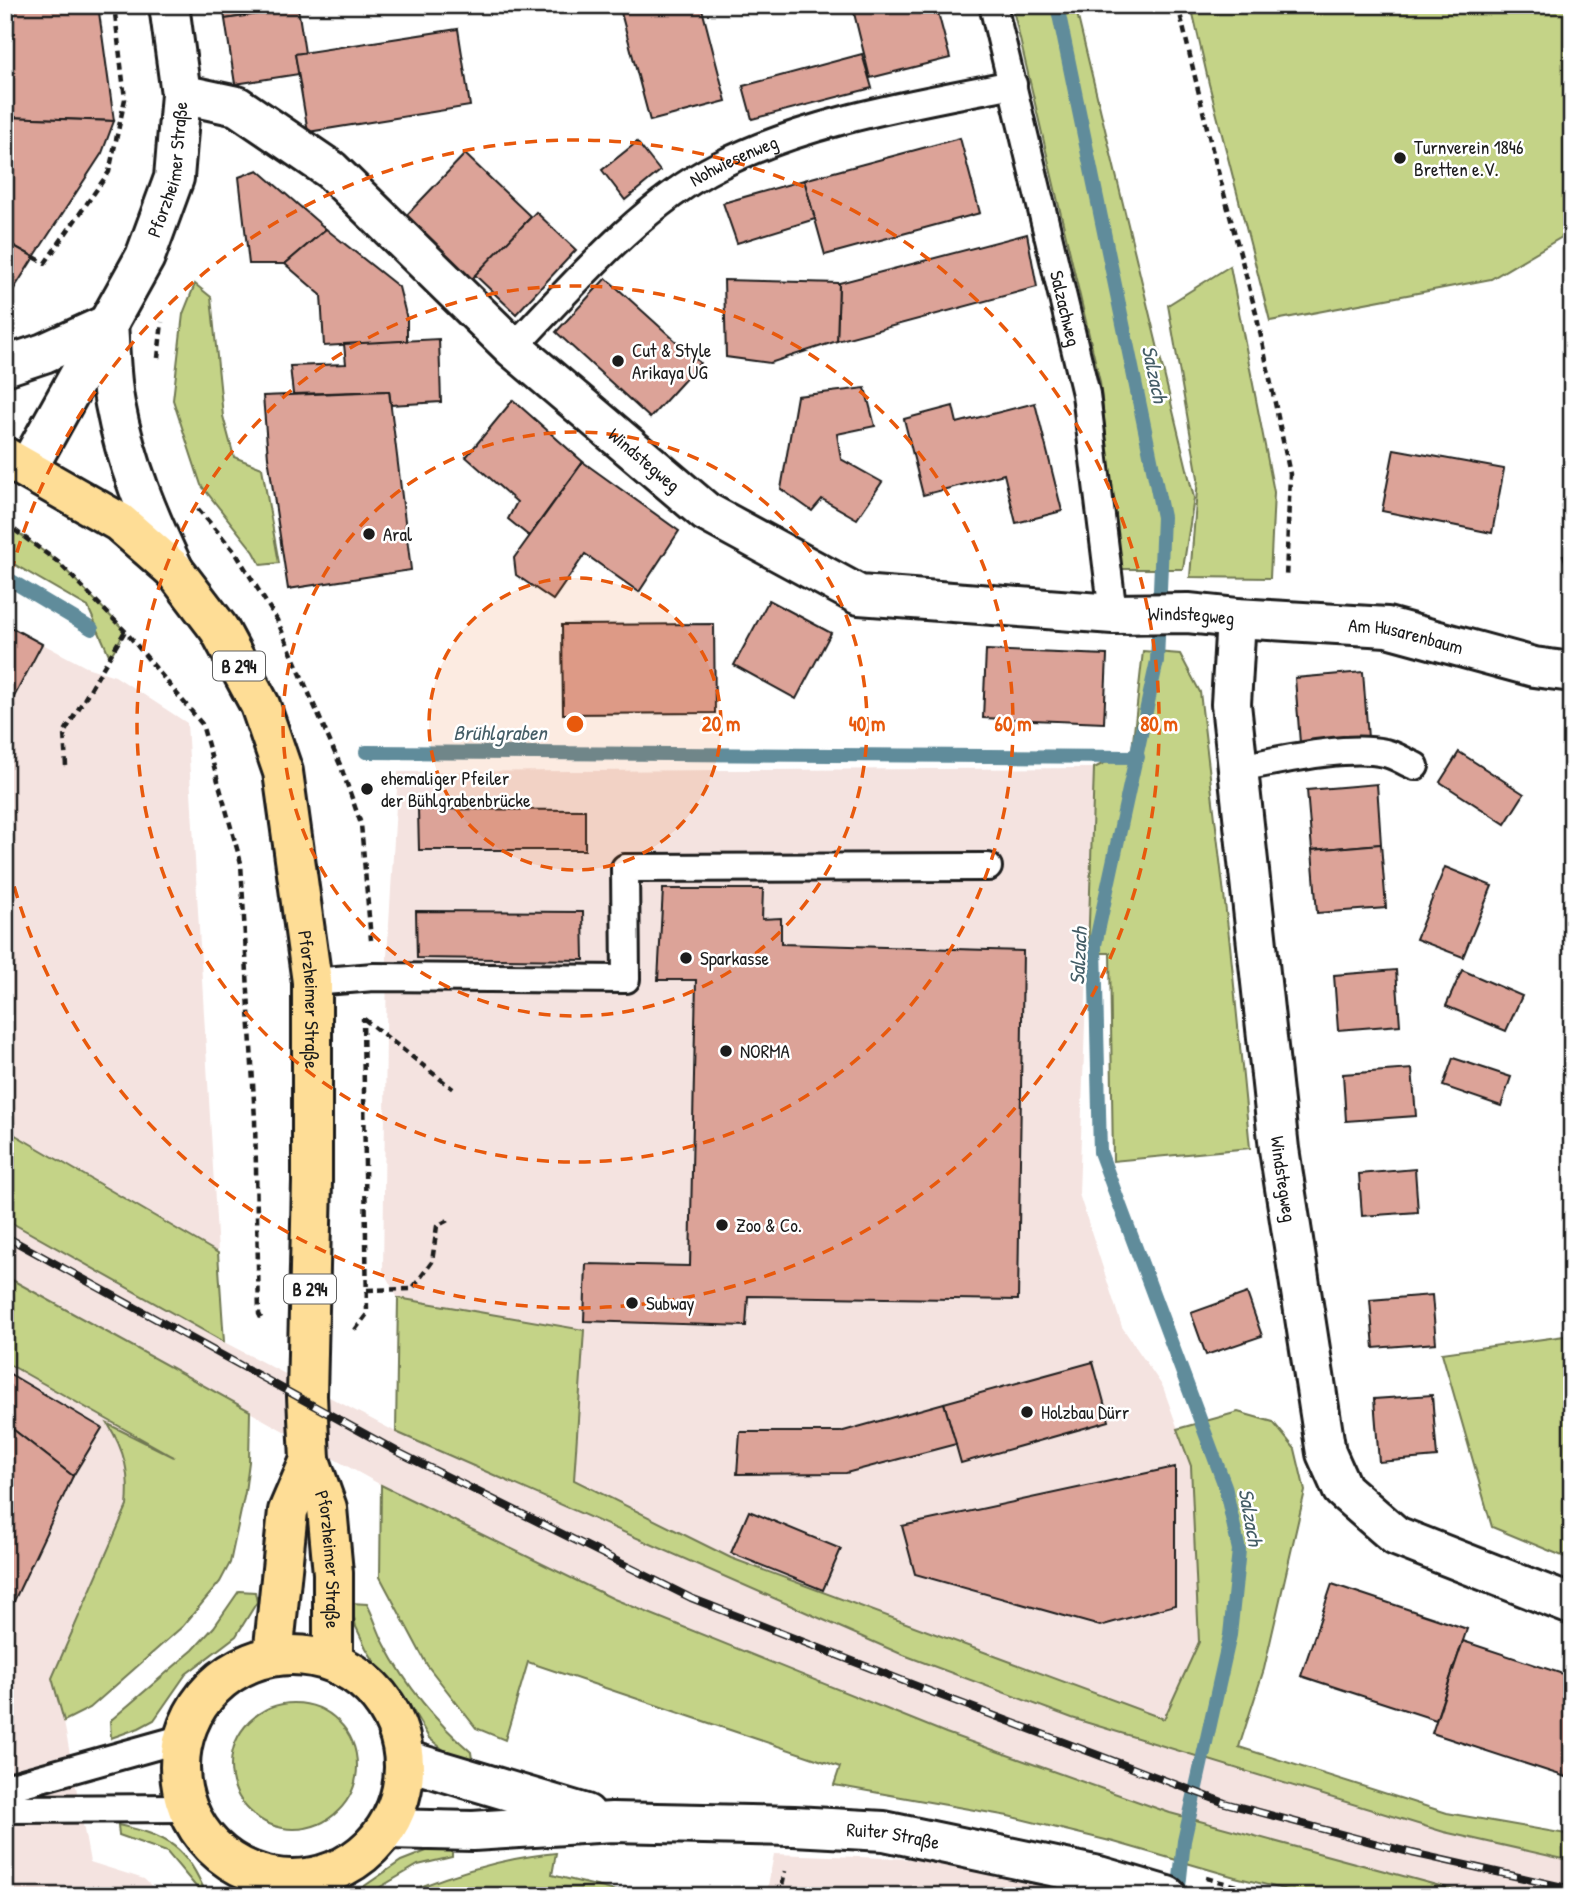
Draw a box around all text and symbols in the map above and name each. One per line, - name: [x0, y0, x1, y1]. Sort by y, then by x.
- street label: Pforzheimer Straße: [140, 100, 193, 241]
- street label: Nohwiesenweg: [684, 129, 781, 192]
- place label: Turnverein 1846 Bretten e.V.: [1414, 134, 1523, 182]
- marker: Turnverein 1846 Bretten e.V.: [1392, 150, 1408, 166]
- street label: Salzachweg: [1044, 268, 1087, 349]
- place label: Cut & Style Arikaya UG: [632, 337, 712, 385]
- water label: Salzach: [1135, 343, 1175, 406]
- marker: Cut & Style Arikaya UG: [610, 353, 626, 369]
- street label: Windstegweg: [603, 422, 686, 498]
- place label: Aral: [383, 521, 413, 547]
- marker: Aral: [361, 526, 377, 542]
- street label: Windstegweg: [1148, 600, 1236, 631]
- street label: Am Husarenbaum: [1348, 612, 1466, 660]
- road number: B 294: [213, 652, 265, 680]
- text: 20 m: [702, 709, 740, 738]
- text: 40 m: [849, 709, 885, 738]
- text: 60 m: [995, 709, 1031, 738]
- text: 80 m: [1140, 709, 1178, 738]
- centre of rings: [563, 712, 587, 736]
- water label: Brühlgraben: [453, 718, 548, 747]
- place label: ehemaliger Pfeiler der Bühlgrabenbrücke: [381, 765, 531, 813]
- marker: ehemaliger Pfeiler der Bühlgrabenbrücke: [359, 781, 375, 797]
- water label: Salzach: [1062, 925, 1094, 986]
- street label: Pforzheimer Straße: [292, 929, 325, 1069]
- place label: Sparkasse: [700, 945, 770, 971]
- marker: Sparkasse: [678, 950, 694, 966]
- place label: NORMA: [740, 1038, 790, 1064]
- marker: NORMA: [718, 1043, 734, 1059]
- street label: Windstegweg: [1265, 1135, 1303, 1224]
- place label: Zoo & Co.: [736, 1212, 802, 1238]
- marker: Zoo & Co.: [714, 1217, 730, 1233]
- road number: B 294: [284, 1274, 336, 1304]
- place label: Subway: [646, 1290, 694, 1316]
- marker: Subway: [624, 1295, 640, 1311]
- place label: Holzbau Dürr: [1041, 1399, 1130, 1425]
- marker: Holzbau Dürr: [1019, 1404, 1035, 1420]
- water label: Salzach: [1232, 1486, 1270, 1549]
- street label: Pforzheimer Straße: [309, 1487, 346, 1629]
- street label: Ruiter Straße: [846, 1816, 942, 1855]

